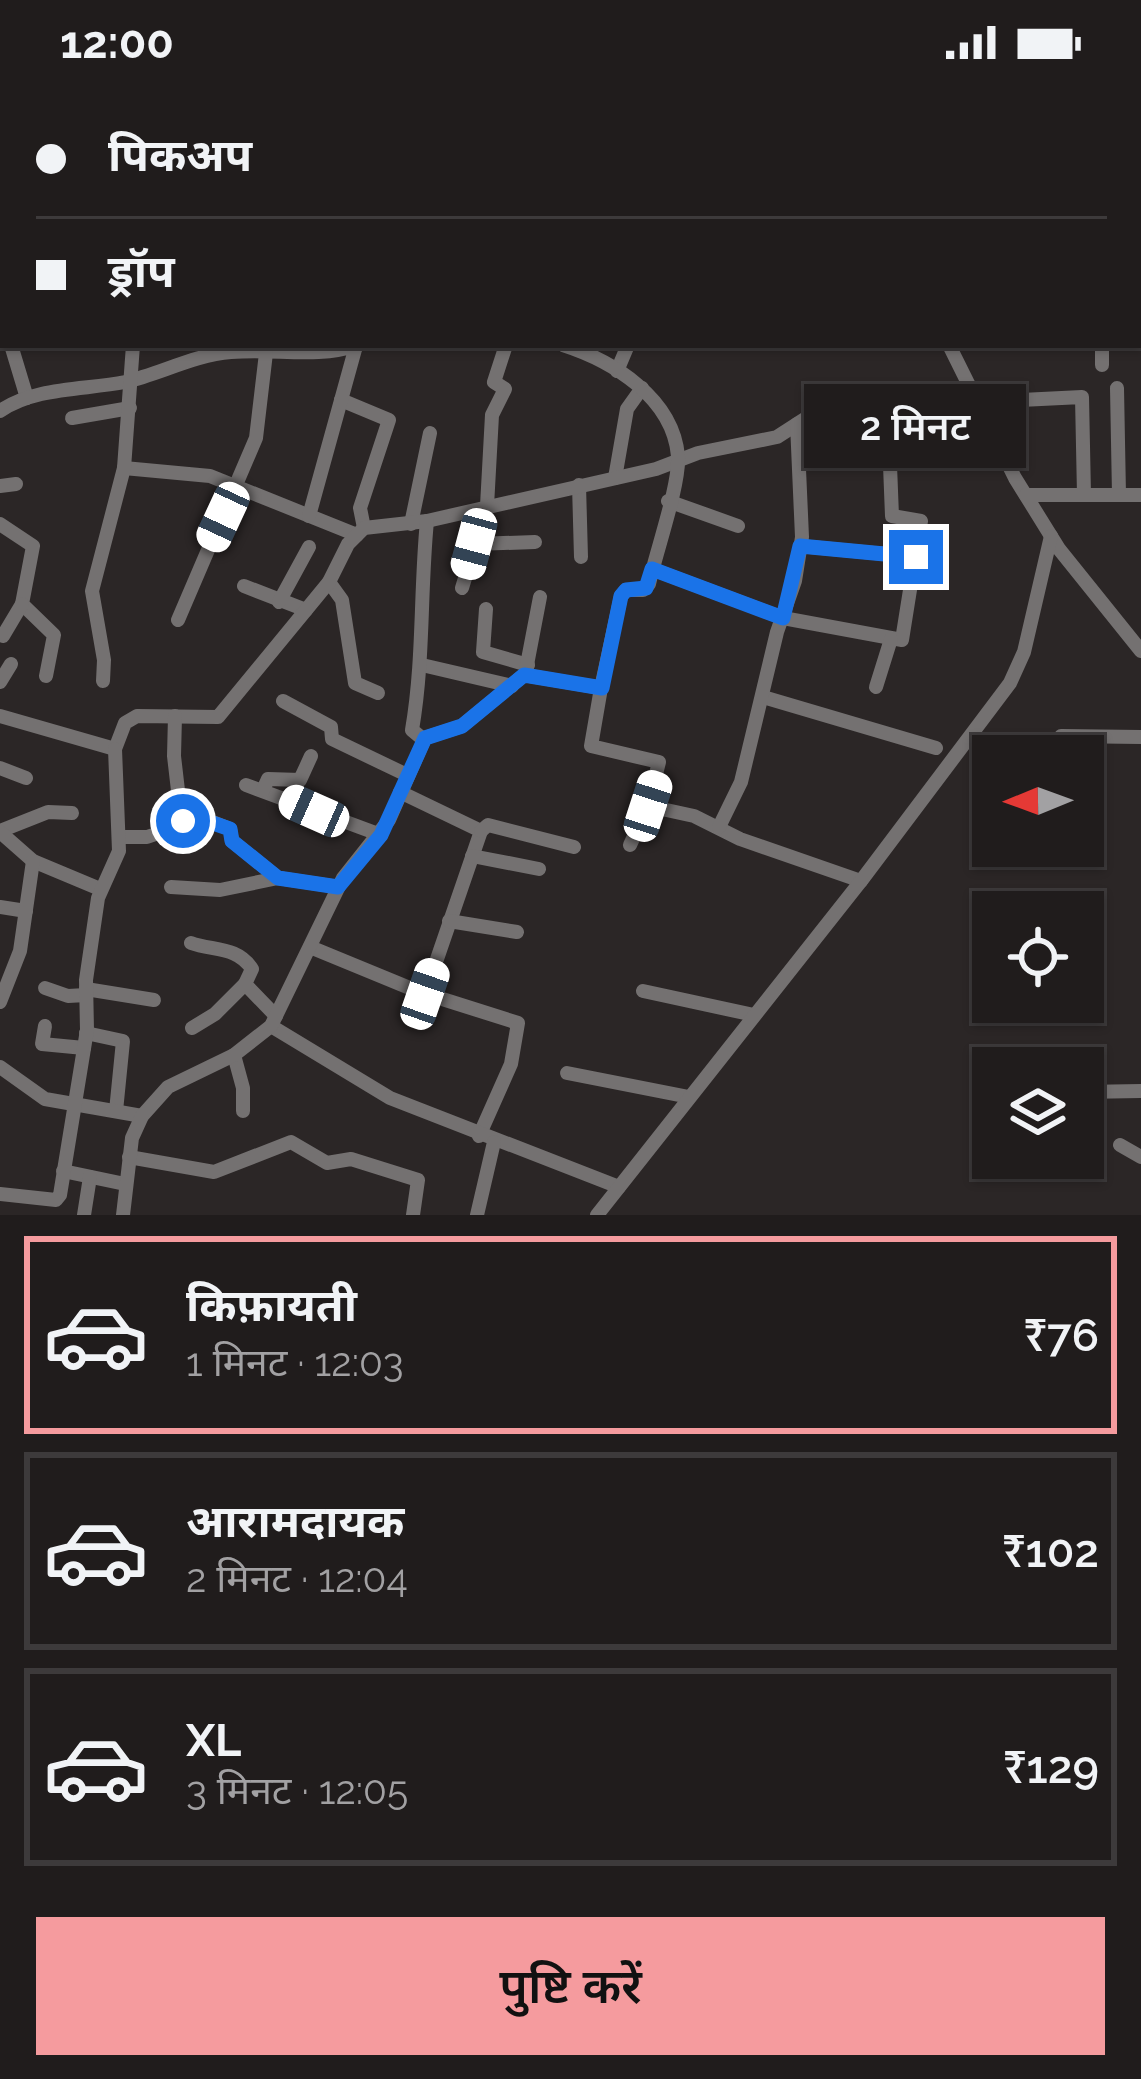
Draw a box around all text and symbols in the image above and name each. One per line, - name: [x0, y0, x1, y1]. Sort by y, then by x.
- text: 12:00: [60, 16, 174, 69]
- text: पिकअप: [108, 129, 252, 182]
- text: ड्रॉप: [108, 245, 175, 298]
- callout: 2 मिनट: [805, 383, 1027, 467]
- text: 2 मिनट: [860, 403, 970, 449]
- car: [191, 477, 255, 557]
- car: [447, 505, 501, 583]
- route end: [889, 530, 943, 584]
- north arrow: [972, 735, 1104, 867]
- map controls: [972, 735, 1104, 1179]
- car: [620, 766, 676, 846]
- car: [274, 780, 354, 842]
- route start: [156, 794, 210, 848]
- button: locate: [972, 891, 1104, 1023]
- car: [396, 954, 454, 1034]
- button: layers: [972, 1047, 1104, 1179]
- text: किफ़ायती: [186, 1279, 357, 1332]
- icon: car: [42, 1281, 150, 1389]
- text: ₹76: [1024, 1309, 1099, 1362]
- text: 1 मिनट · 12:03: [186, 1339, 404, 1385]
- text: आरामदायक: [186, 1495, 404, 1548]
- icon: car: [42, 1497, 150, 1605]
- text: ₹102: [1002, 1525, 1099, 1578]
- text: 2 मिनट · 12:04: [186, 1555, 408, 1601]
- icon: car: [42, 1713, 150, 1821]
- text: XL: [186, 1714, 241, 1767]
- text: ₹129: [1003, 1741, 1099, 1794]
- text: 3 मिनट · 12:05: [186, 1767, 408, 1813]
- button: पुष्टि करें: [36, 1917, 1105, 2055]

